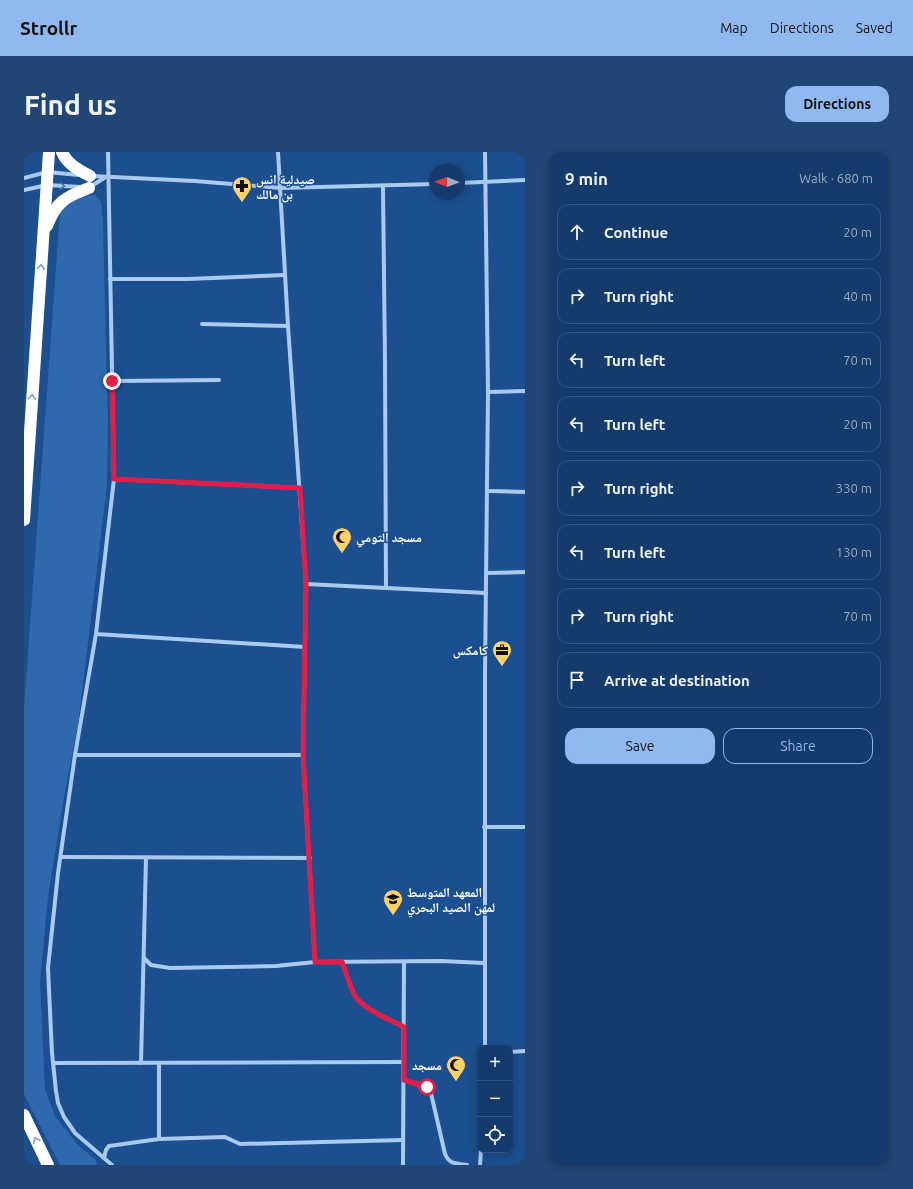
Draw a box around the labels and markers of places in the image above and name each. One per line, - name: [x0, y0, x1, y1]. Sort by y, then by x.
- place label: صيدلية انس بن مالك: [256, 172, 315, 203]
- pharmacy icon: صيدلية انس بن مالك: [231, 175, 253, 203]
- mosque icon: مسجد التومي: [331, 526, 353, 554]
- place label: مسجد التومي: [356, 530, 422, 548]
- office icon: كامكس: [491, 639, 513, 667]
- place label: كامكس: [453, 643, 488, 659]
- place label: المعهد المتوسط لمهن الصيد البحري: [407, 885, 495, 918]
- school or university icon: المعهد المتوسط لمهن الصيد البحري: [382, 888, 404, 916]
- mosque icon: مسجد: [445, 1054, 467, 1082]
- place label: مسجد: [412, 1058, 442, 1073]

